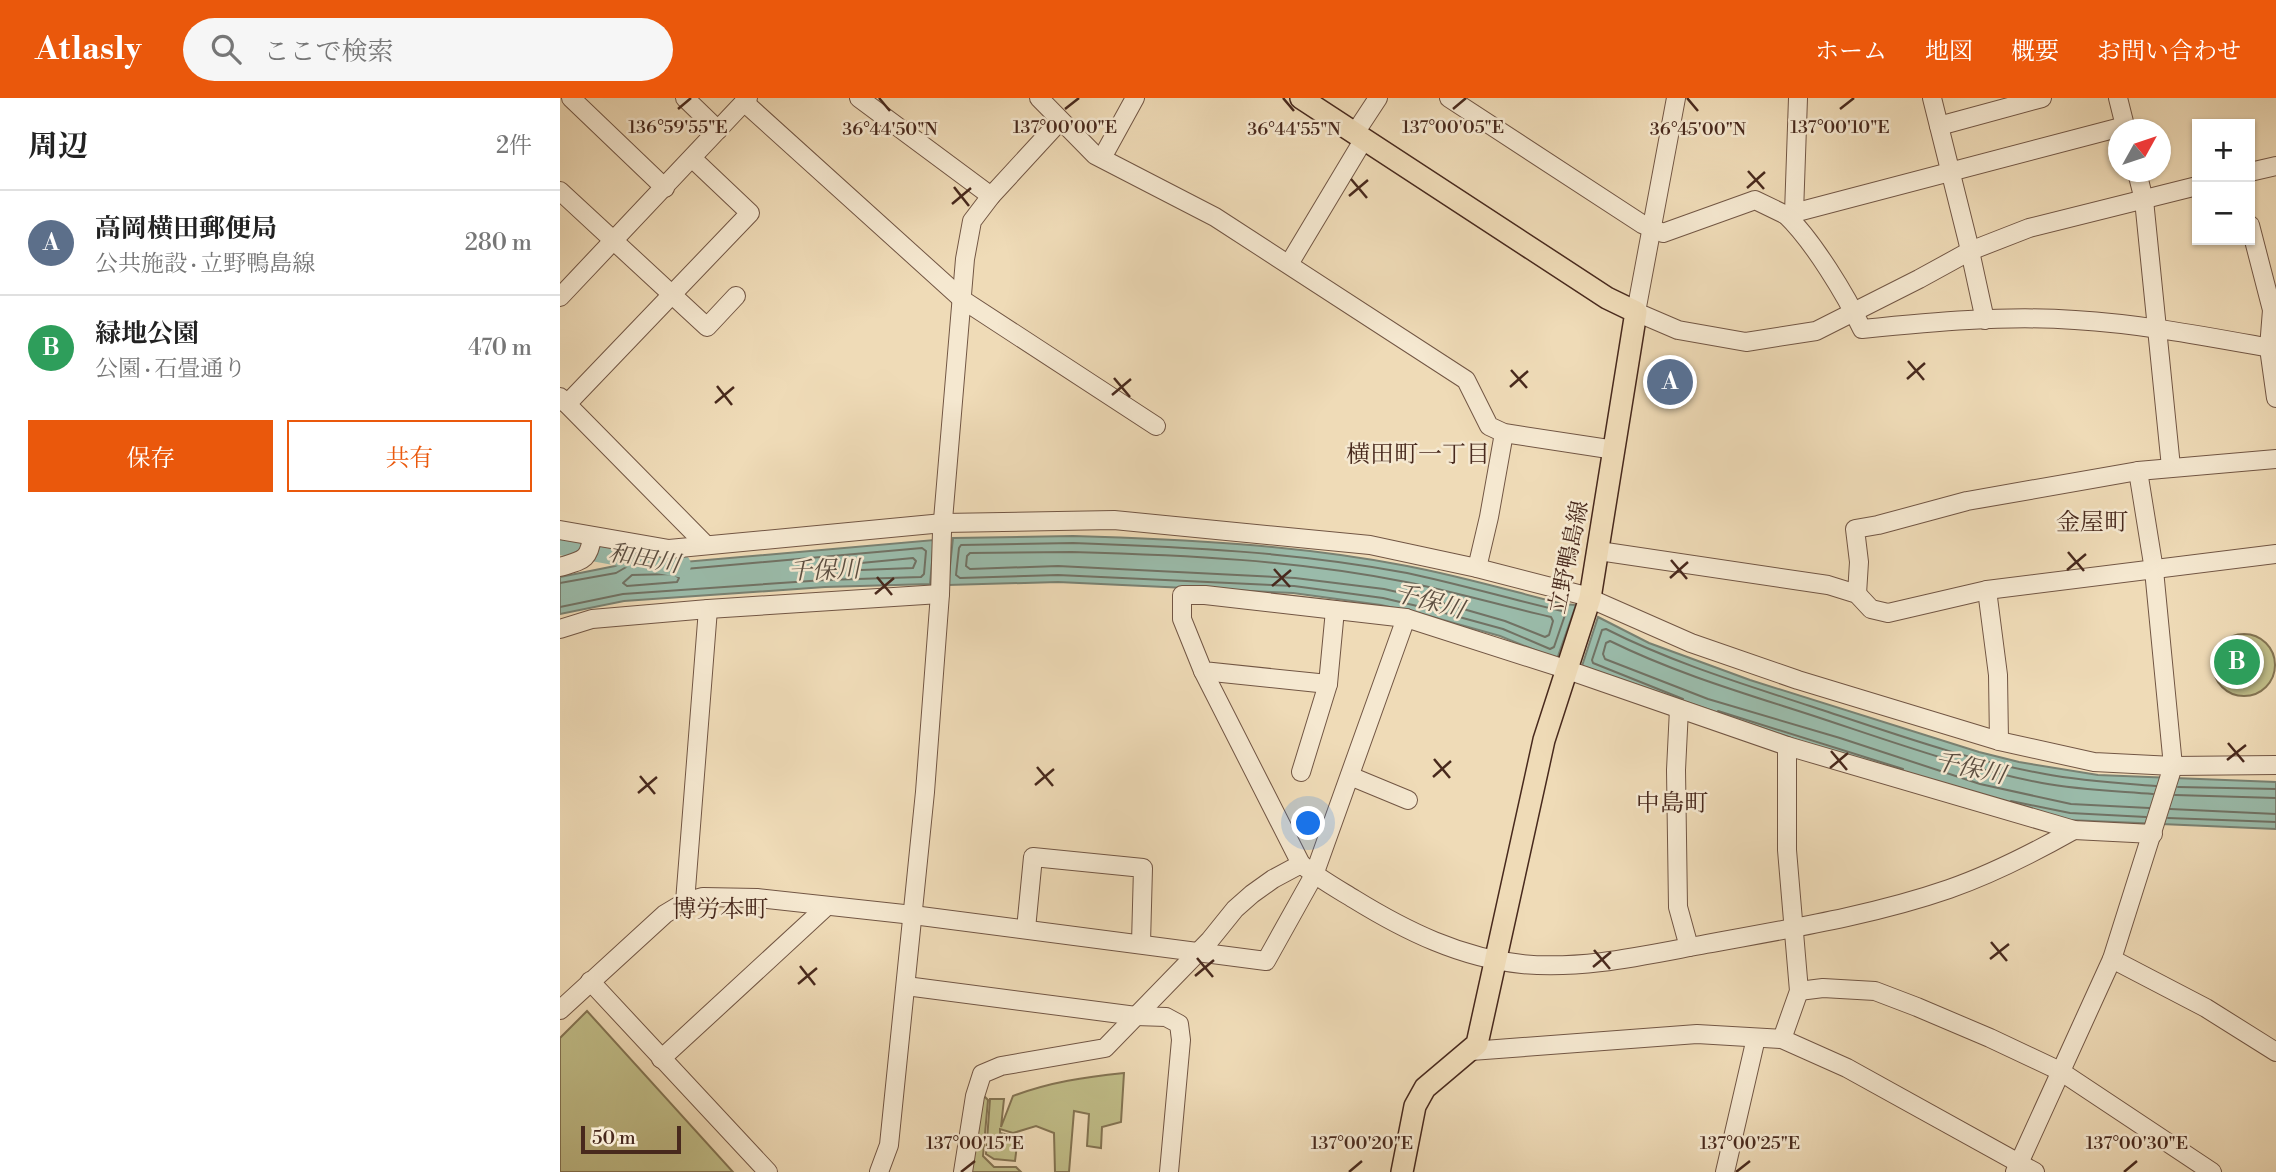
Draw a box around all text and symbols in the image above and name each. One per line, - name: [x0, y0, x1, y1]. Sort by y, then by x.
- search box: [183, 18, 673, 81]
- text: Atlasly: [35, 29, 141, 70]
- icon: search: [207, 30, 245, 68]
- text: ここで検索: [263, 36, 393, 68]
- text: ホーム: [1815, 37, 1887, 67]
- text: 地図: [1925, 37, 1973, 67]
- text: 概要: [2011, 37, 2059, 67]
- text: お問い合わせ: [2097, 37, 2241, 67]
- text: 136°59'55"E: [628, 116, 728, 139]
- text: 137°00'00"E: [1013, 116, 1117, 139]
- text: 137°00'05"E: [1402, 116, 1504, 139]
- text: 137°00'10"E: [1790, 116, 1890, 139]
- text: 36°44'50"N: [842, 118, 938, 141]
- text: 36°44'55"N: [1247, 118, 1341, 141]
- text: 36°45'00"N: [1650, 118, 1747, 141]
- north arrow: [2108, 119, 2171, 182]
- map controls: [2192, 119, 2255, 245]
- button: +: [2192, 119, 2255, 182]
- text: 周辺: [28, 128, 88, 166]
- text: 2件: [496, 132, 532, 160]
- button: −: [2192, 182, 2255, 245]
- text: 高岡横田郵便局: [95, 213, 277, 245]
- text: A: [43, 229, 59, 257]
- text: 280 m: [465, 229, 532, 257]
- text: 公共施設 · 立野鴨島線: [95, 250, 315, 278]
- text: 緑地公園: [95, 318, 199, 350]
- text: B: [42, 334, 60, 362]
- text: 470 m: [468, 334, 532, 362]
- text: 公園 · 石畳通り: [95, 355, 246, 383]
- pin: A: [1647, 356, 1693, 408]
- button: 保存: [28, 420, 273, 492]
- button: 共有: [287, 420, 532, 492]
- district label: 横田町一丁目: [1346, 440, 1490, 470]
- street label: 立野鴨島線: [1543, 498, 1595, 616]
- district label: 金屋町: [2056, 508, 2128, 538]
- water label: 和田川: [606, 538, 685, 581]
- water label: 千保川: [788, 555, 864, 587]
- water label: 千保川: [1390, 578, 1470, 627]
- pin: B: [2214, 636, 2260, 688]
- water label: 千保川: [1931, 747, 2011, 792]
- district label: 中島町: [1636, 789, 1708, 819]
- your location: [1291, 806, 1325, 840]
- district label: 博労本町: [672, 895, 768, 925]
- scale bar: [581, 1123, 681, 1155]
- text: 50 m: [592, 1126, 636, 1150]
- text: 137°00'15"E: [926, 1132, 1024, 1155]
- text: 137°00'20"E: [1311, 1132, 1413, 1155]
- text: 137°00'25"E: [1700, 1132, 1800, 1155]
- text: 137°00'30"E: [2086, 1132, 2188, 1155]

